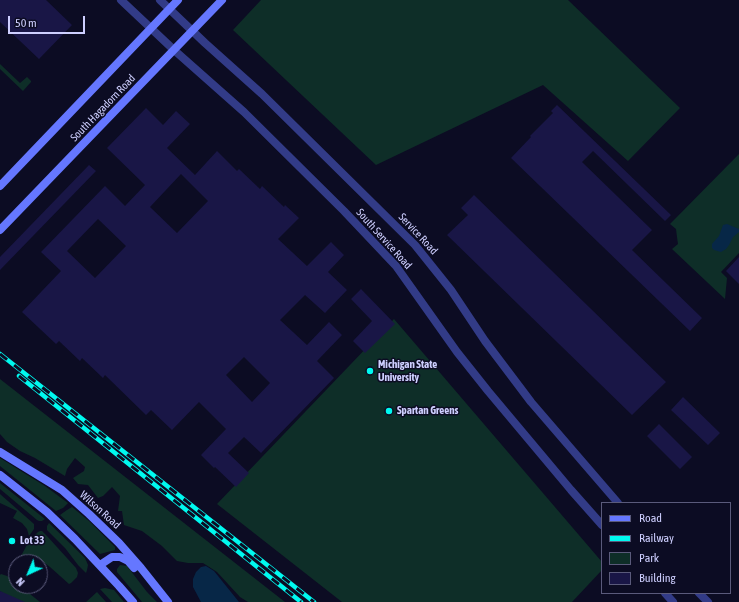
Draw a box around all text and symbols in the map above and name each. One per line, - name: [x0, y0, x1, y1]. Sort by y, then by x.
- scale bar: [10, 8, 87, 34]
- text: 50 m: [15, 16, 37, 30]
- street label: South Hagadorn Road: [68, 72, 138, 144]
- street label: South Service Road: [353, 206, 415, 272]
- street label: Service Road: [396, 211, 440, 257]
- place label: Michigan State University: [378, 358, 437, 384]
- marker: Michigan State University: [365, 366, 375, 376]
- place label: Spartan Greens: [397, 404, 458, 418]
- marker: Spartan Greens: [384, 406, 394, 416]
- street label: Wilson Road: [77, 488, 123, 532]
- legend: [601, 502, 731, 594]
- text: Road: [639, 511, 662, 525]
- text: Railway: [639, 531, 674, 545]
- place label: Lot 33: [20, 534, 44, 548]
- marker: Lot 33: [7, 536, 17, 546]
- text: Park: [639, 551, 659, 565]
- north arrow: [8, 554, 48, 594]
- text: Building: [639, 571, 676, 585]
- text: N: [14, 575, 27, 588]

